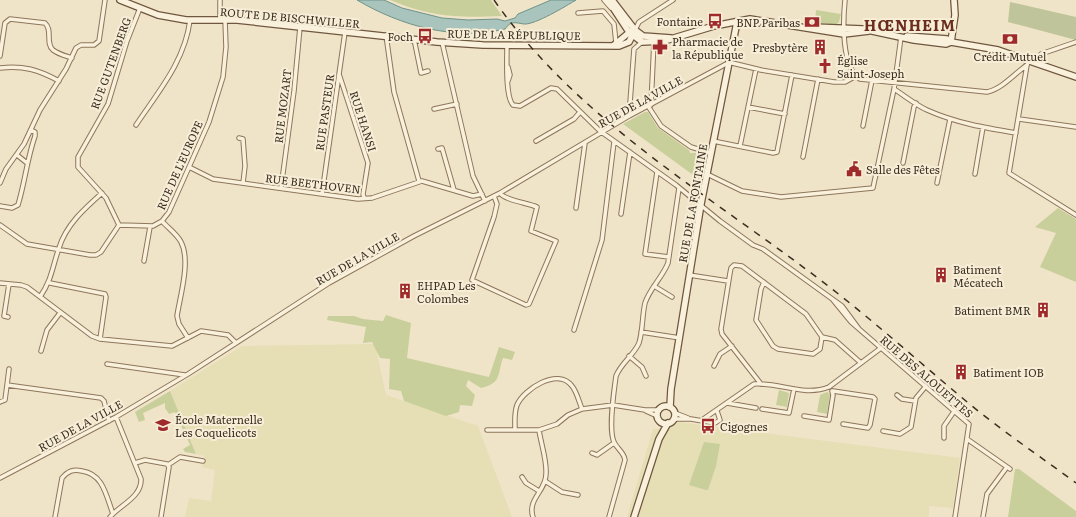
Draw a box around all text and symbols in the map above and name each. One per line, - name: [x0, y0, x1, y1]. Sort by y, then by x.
- street label: ROUTE DE BISCHWILLER: [219, 3, 361, 31]
- bus stop icon: Fontaine: [706, 12, 724, 30]
- place label: Fontaine: [657, 13, 703, 29]
- bank icon: BNP Paribas: [803, 13, 821, 31]
- district label: HŒNHEIM: [864, 13, 956, 36]
- place label: BNP Paribas: [736, 14, 800, 30]
- street label: RUE GUTENBERG: [86, 15, 134, 111]
- street label: RUE DE LA RÉPUBLIQUE: [447, 25, 581, 43]
- bus stop icon: Foch: [416, 27, 434, 45]
- place label: Foch: [388, 28, 413, 44]
- bank icon: Crédit Mutuel: [1001, 30, 1019, 48]
- place label: Pharmacie de la République: [672, 33, 744, 62]
- pharmacy icon: Pharmacie de la République: [651, 38, 669, 56]
- building icon: Presbytère: [811, 38, 829, 56]
- place label: Presbytère: [752, 39, 808, 55]
- place label: Crédit Mutuel: [974, 48, 1047, 64]
- place label: Église Saint-Joseph: [837, 52, 905, 81]
- church icon: Église Saint-Joseph: [816, 57, 834, 75]
- street label: RUE MOZART: [269, 68, 295, 144]
- street label: RUE DE LA VILLE: [595, 71, 685, 131]
- street label: RUE PASTEUR: [311, 72, 337, 152]
- street label: RUE HANSI: [347, 89, 381, 153]
- street label: RUE DE L'EUROPE: [152, 118, 206, 212]
- street label: RUE DE LA FONTAINE: [674, 142, 710, 264]
- public building icon: Salle des Fêtes: [845, 160, 863, 178]
- place label: Salle des Fêtes: [866, 161, 940, 177]
- street label: RUE BEETHOVEN: [264, 169, 362, 197]
- street label: RUE DE LA VILLE: [312, 228, 402, 288]
- place label: Batiment Mécatech: [953, 261, 1003, 290]
- building icon: Batiment Mécatech: [932, 266, 950, 284]
- place label: EHPAD Les Colombes: [417, 277, 475, 306]
- building icon: EHPAD Les Colombes: [396, 282, 414, 300]
- building icon: Batiment BMR: [1034, 301, 1052, 319]
- place label: Batiment BMR: [954, 302, 1031, 318]
- street label: RUE DES ALOUETTES: [877, 331, 977, 421]
- building icon: Batiment IOB: [952, 363, 970, 381]
- place label: Batiment IOB: [973, 364, 1044, 380]
- street label: RUE DE LA VILLE: [35, 395, 125, 455]
- place label: École Maternelle Les Coquelicots: [175, 411, 263, 440]
- school or university icon: École Maternelle Les Coquelicots: [154, 416, 172, 434]
- bus stop icon: Cigognes: [699, 417, 717, 435]
- place label: Cigognes: [720, 418, 768, 434]

